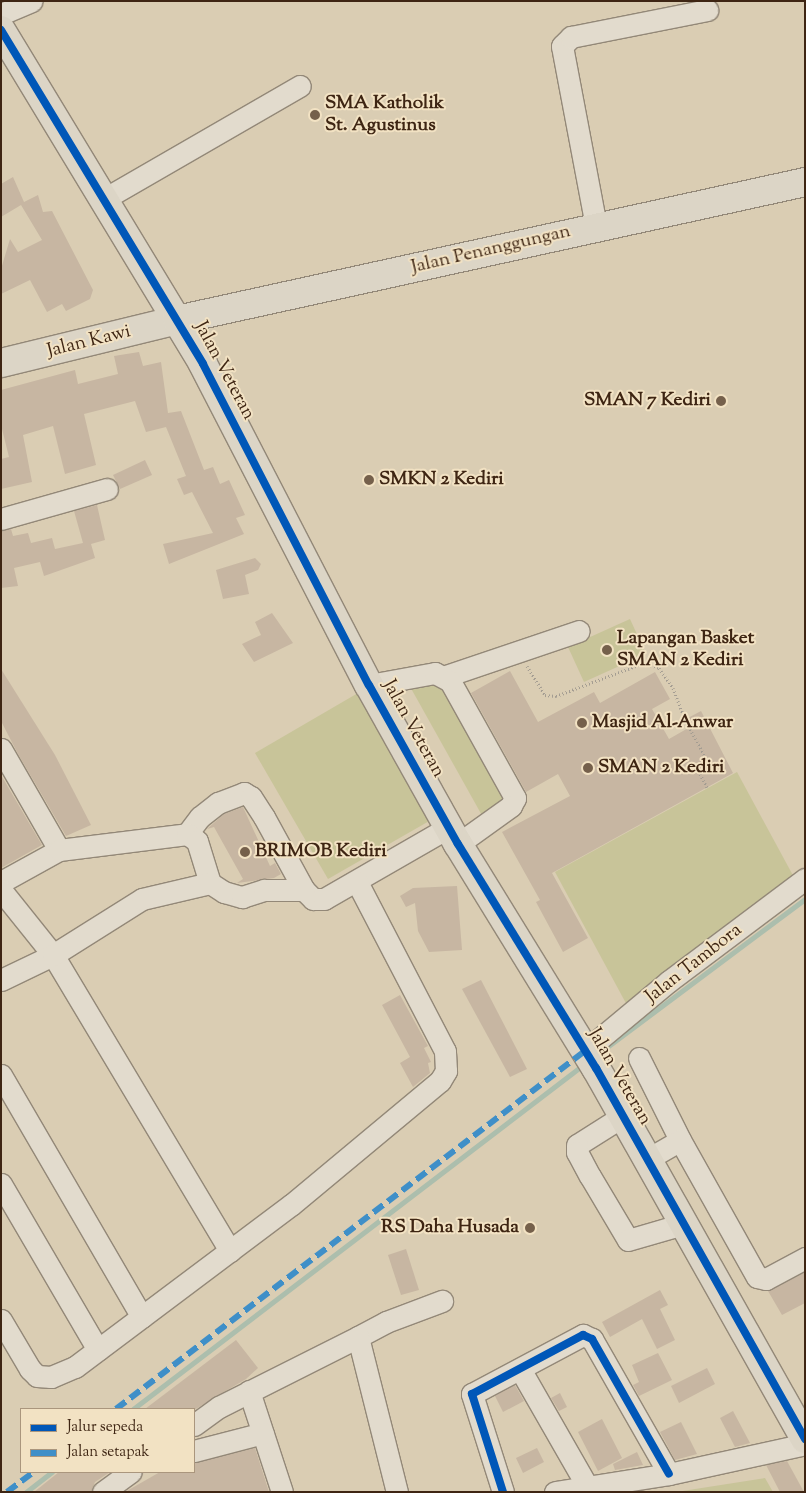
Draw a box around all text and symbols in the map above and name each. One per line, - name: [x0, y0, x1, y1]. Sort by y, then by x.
- place label: SMA Katholik St. Agustinus: [325, 93, 444, 137]
- marker: SMA Katholik St. Agustinus: [309, 109, 321, 121]
- street label: Jalan Penanggungan: [409, 221, 573, 279]
- street label: Jalan Veteran: [189, 318, 259, 424]
- street label: Jalan Kawi: [45, 321, 133, 363]
- place label: SMAN 7 Kediri: [584, 390, 711, 412]
- marker: SMAN 7 Kediri: [715, 395, 727, 407]
- place label: SMKN 2 Kediri: [379, 469, 504, 491]
- marker: SMKN 2 Kediri: [363, 474, 375, 486]
- place label: Lapangan Basket SMAN 2 Kediri: [617, 628, 754, 672]
- marker: Lapangan Basket SMAN 2 Kediri: [601, 644, 613, 656]
- street label: Jalan Veteran: [377, 676, 449, 782]
- place label: Masjid Al-Anwar: [592, 712, 733, 734]
- marker: Masjid Al-Anwar: [576, 717, 588, 729]
- place label: SMAN 2 Kediri: [598, 757, 724, 779]
- marker: SMAN 2 Kediri: [582, 762, 594, 774]
- place label: BRIMOB Kediri: [255, 841, 387, 863]
- marker: BRIMOB Kediri: [239, 846, 251, 858]
- street label: Jalan Tambora: [641, 919, 747, 1009]
- street label: Jalan Veteran: [582, 1024, 656, 1130]
- place label: RS Daha Husada: [381, 1217, 519, 1239]
- marker: RS Daha Husada: [523, 1221, 537, 1235]
- legend: [20, 1408, 195, 1473]
- text: Jalur sepeda: [67, 1417, 143, 1438]
- text: Jalan setapak: [67, 1442, 150, 1463]

